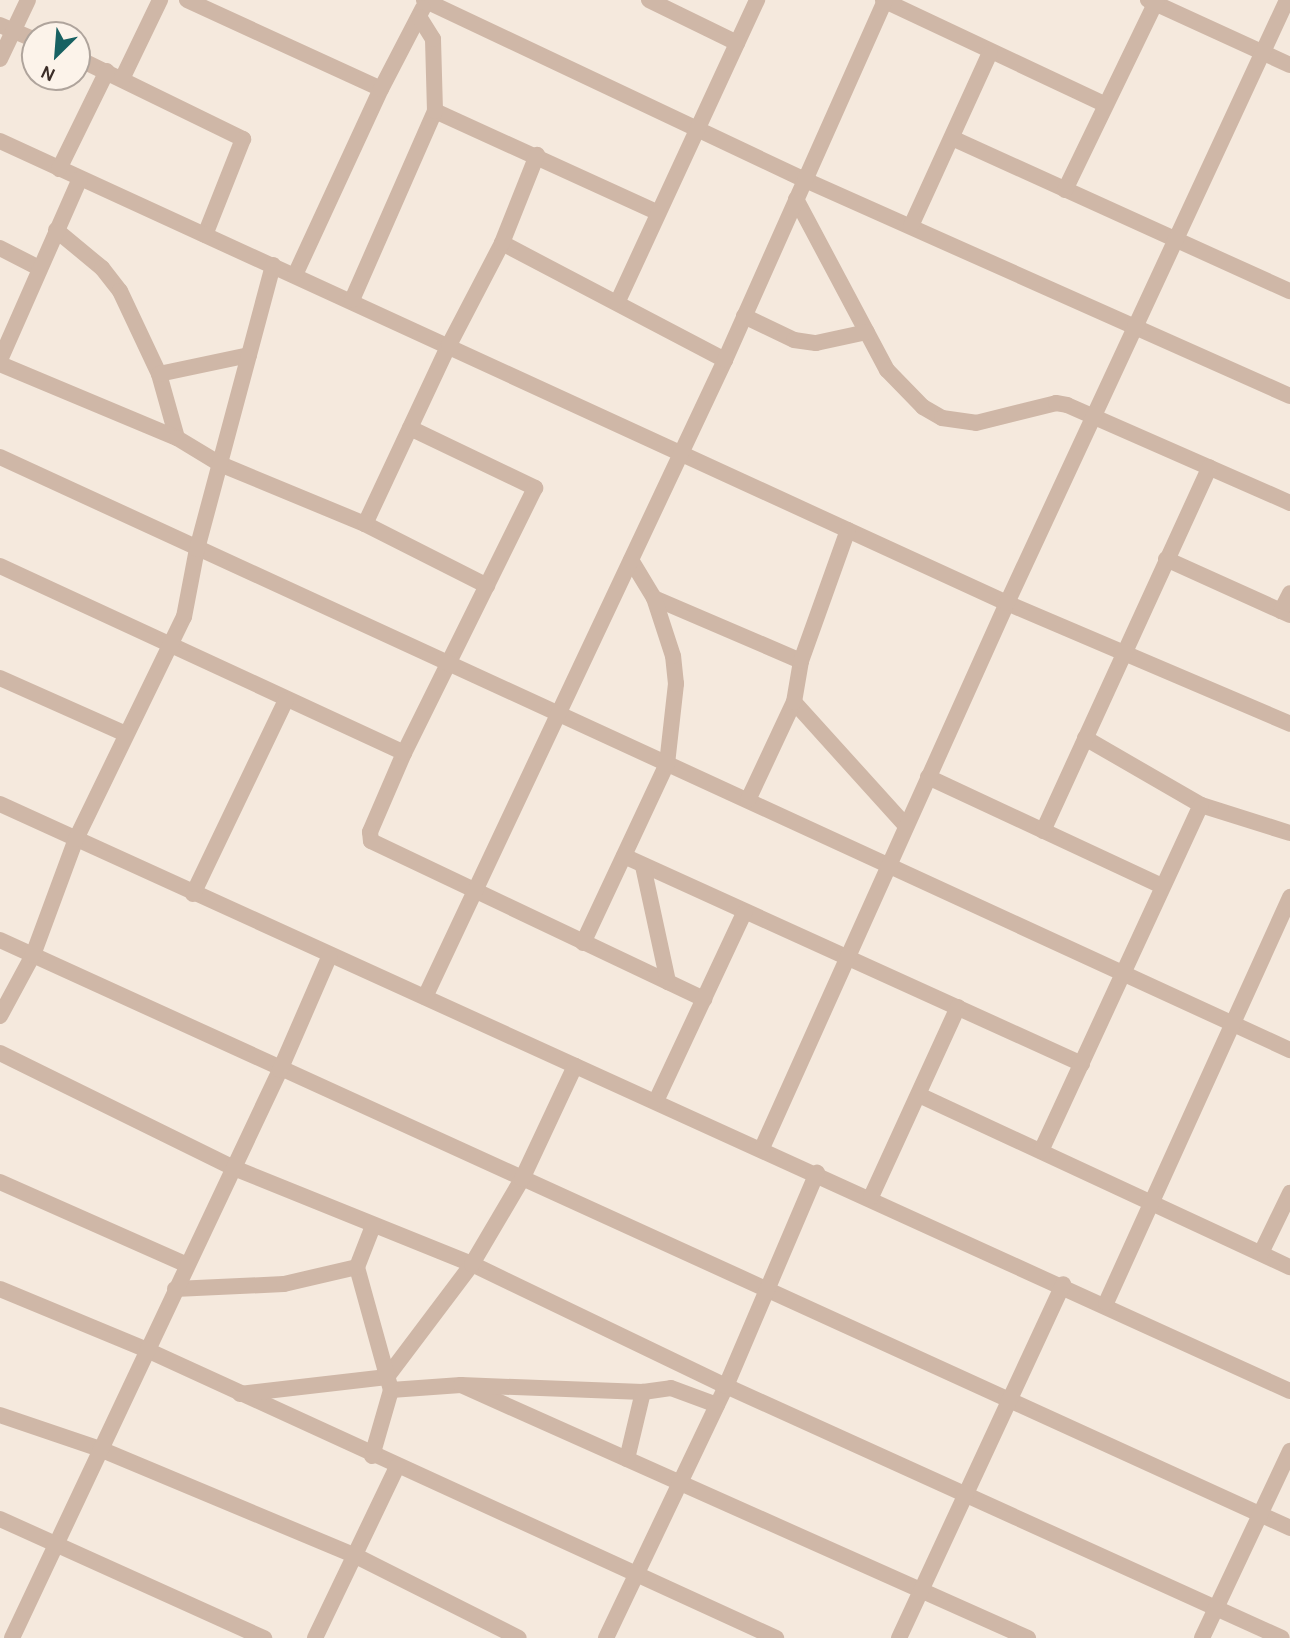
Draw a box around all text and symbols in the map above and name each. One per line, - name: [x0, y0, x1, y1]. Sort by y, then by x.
- north arrow: [21, 21, 91, 91]
- text: N: [37, 60, 59, 86]

